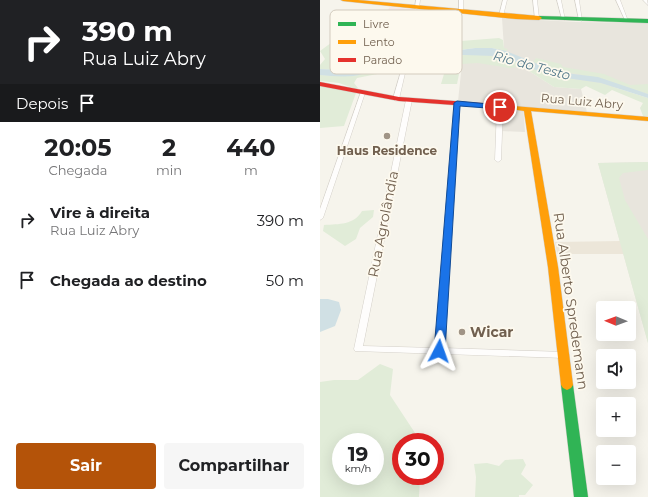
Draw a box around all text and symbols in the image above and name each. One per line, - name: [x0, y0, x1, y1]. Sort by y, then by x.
- legend: [330, 10, 462, 74]
- text: 390 m: [82, 14, 173, 48]
- icon: right: [16, 16, 68, 68]
- text: Livre: [363, 17, 390, 31]
- text: Lento: [363, 35, 395, 49]
- water label: Rio do Testo: [492, 47, 572, 83]
- text: Rua Luiz Abry: [82, 48, 206, 70]
- text: Parado: [363, 53, 402, 67]
- pin: [483, 90, 517, 124]
- street label: Rua Luiz Abry: [540, 90, 624, 112]
- icon: arrive: [76, 92, 98, 114]
- text: Depois: [16, 94, 68, 113]
- icon: arrive: [489, 96, 511, 118]
- marker: Haus Residence: [382, 131, 392, 141]
- text: 20:05: [44, 133, 112, 162]
- text: 2: [162, 133, 176, 162]
- text: 440: [226, 133, 276, 162]
- place label: Haus Residence: [337, 143, 438, 158]
- text: Chegada: [49, 162, 107, 178]
- text: min: [156, 162, 182, 178]
- text: m: [244, 162, 258, 178]
- street label: Rua Agrolândia: [364, 169, 402, 279]
- text: Vire à direita: [50, 203, 150, 222]
- icon: right: [16, 209, 38, 231]
- text: 390 m: [257, 211, 304, 230]
- street label: Rua Alberto Spredemann: [550, 211, 592, 391]
- text: Rua Luiz Abry: [50, 222, 139, 238]
- icon: arrive: [16, 269, 38, 291]
- text: Chegada ao destino: [50, 271, 207, 290]
- text: 50 m: [266, 271, 304, 290]
- north arrow: [596, 301, 636, 341]
- map controls: [596, 301, 636, 485]
- place label: Wicar: [470, 323, 513, 341]
- marker: Wicar: [457, 327, 467, 337]
- position arrow: [418, 330, 460, 372]
- button: sound: [596, 349, 636, 389]
- button: +: [596, 397, 636, 437]
- speed limit sign: 30: [392, 433, 444, 485]
- text: 19: [348, 442, 368, 466]
- button: Sair: [16, 443, 156, 489]
- button: Compartilhar: [164, 443, 304, 489]
- button: −: [596, 445, 636, 485]
- text: km/h: [345, 462, 371, 475]

